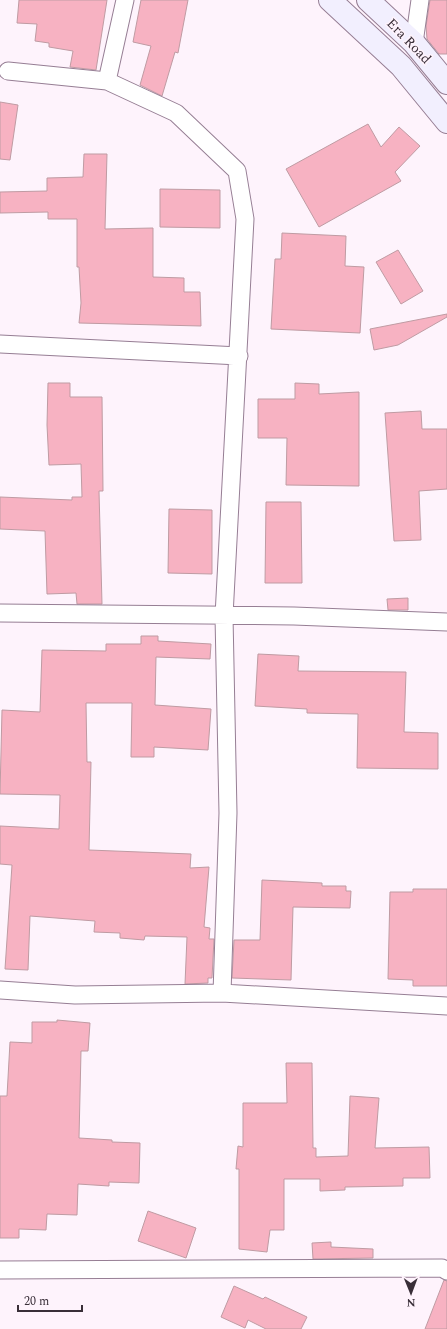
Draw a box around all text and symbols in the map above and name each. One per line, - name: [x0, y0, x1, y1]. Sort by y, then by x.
- street label: Era Road: [382, 13, 436, 69]
- north arrow: [391, 1273, 431, 1313]
- scale bar: [18, 1287, 82, 1313]
- text: 20 m: [24, 1292, 49, 1311]
- text: N: [407, 1294, 416, 1311]

